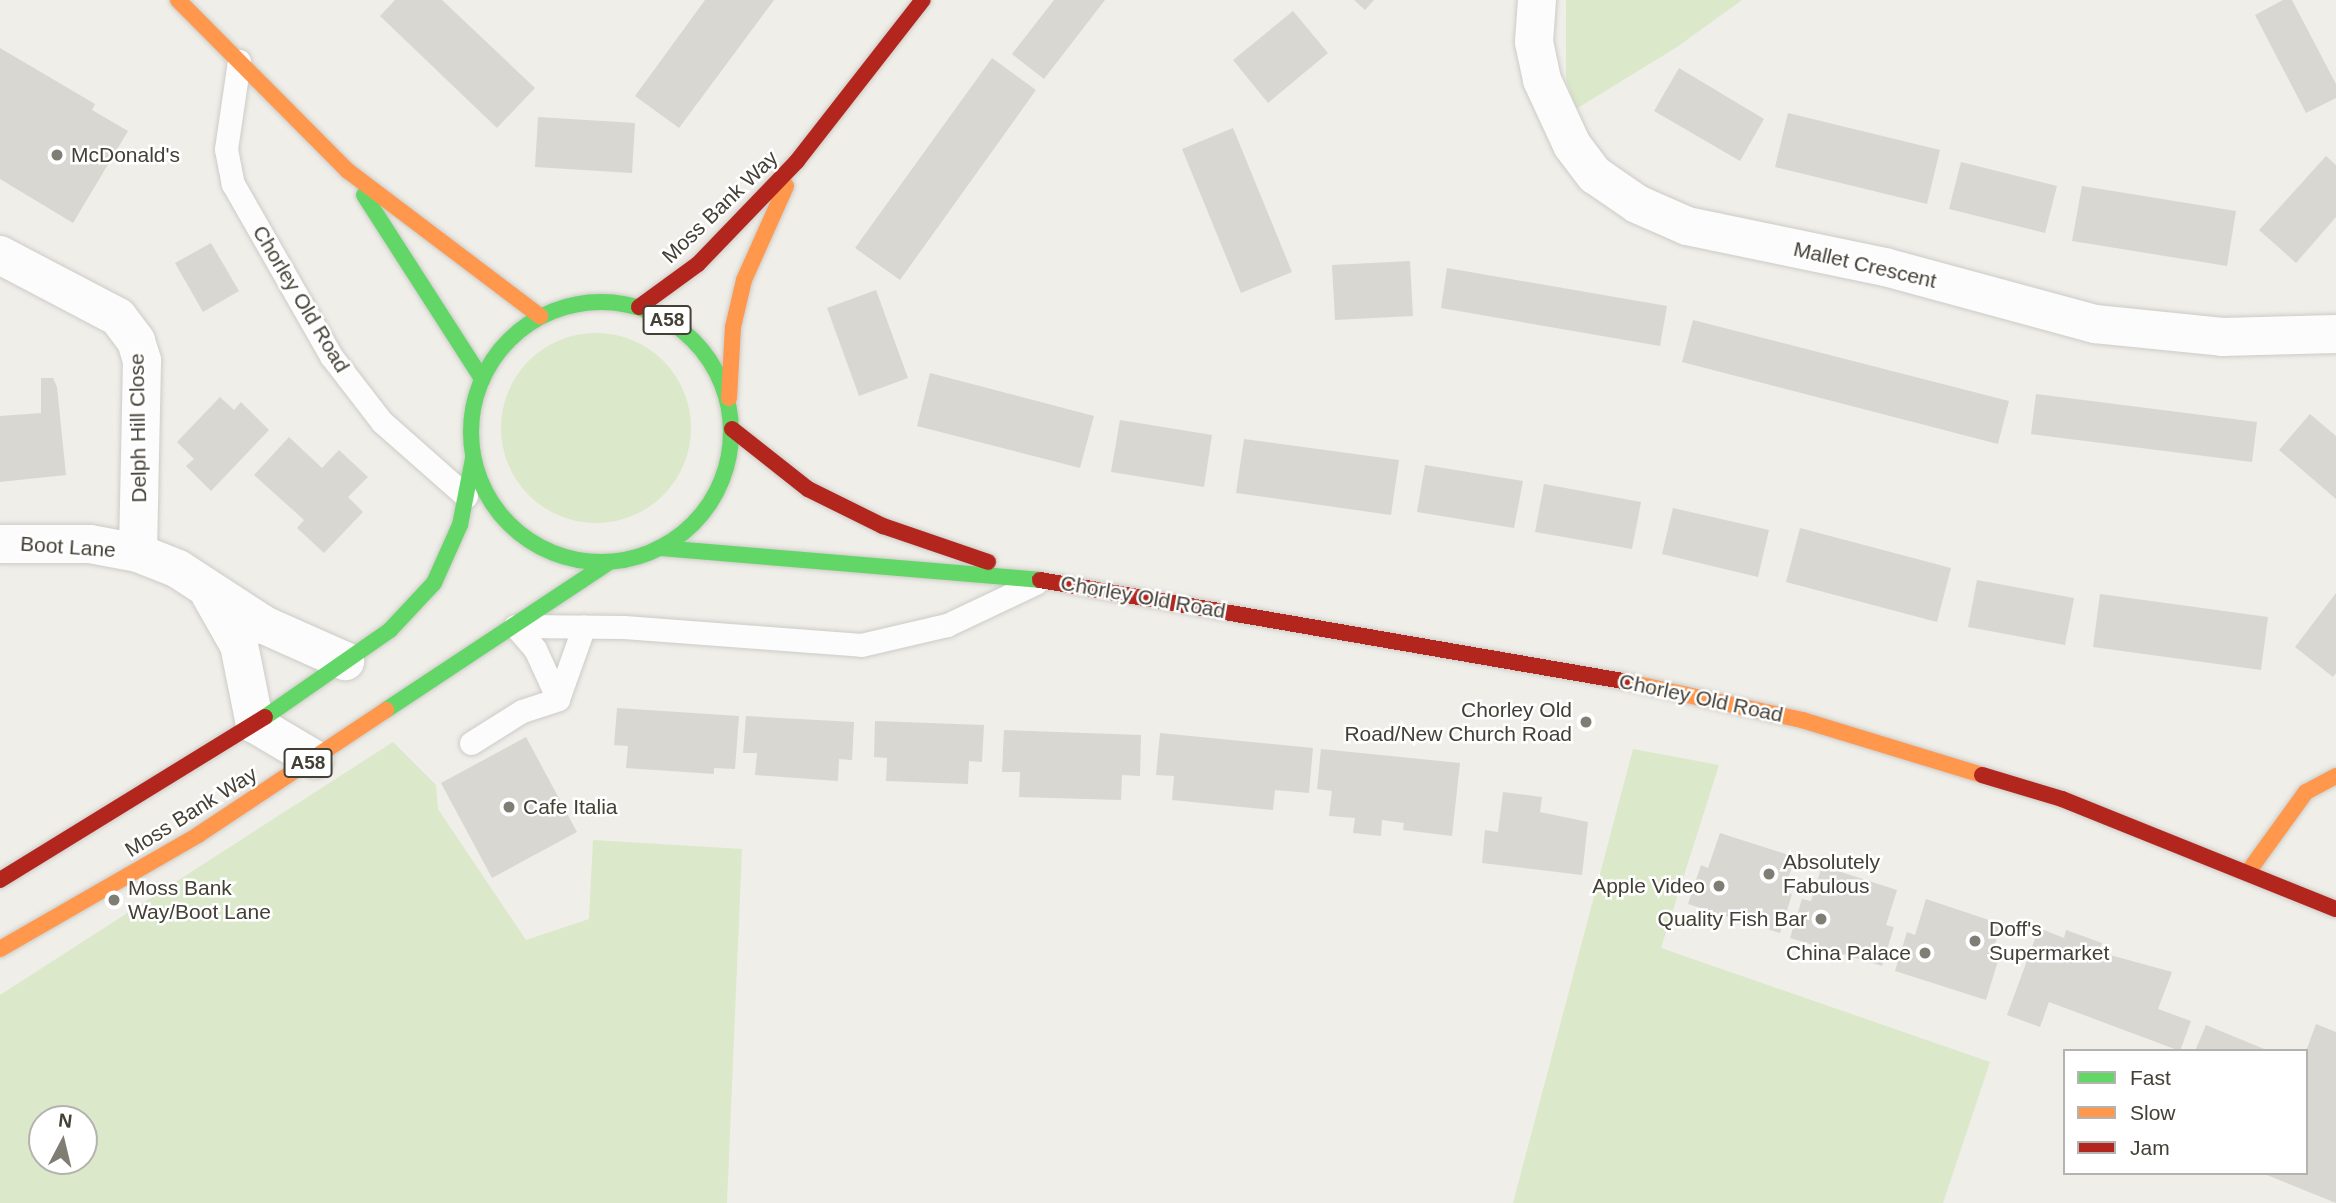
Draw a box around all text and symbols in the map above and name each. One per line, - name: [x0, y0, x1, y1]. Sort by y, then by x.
- place label: McDonald's: [71, 142, 180, 168]
- street label: Moss Bank Way: [657, 146, 783, 268]
- marker: McDonald's: [49, 147, 65, 163]
- street label: Chorley Old Road: [247, 221, 355, 377]
- street label: Mallet Crescent: [1791, 236, 1939, 294]
- road number: A58: [642, 304, 692, 336]
- street label: Delph Hill Close: [124, 353, 152, 503]
- street label: Boot Lane: [19, 531, 117, 563]
- street label: Chorley Old Road: [1059, 570, 1227, 624]
- street label: Chorley Old Road: [1617, 668, 1785, 728]
- place label: Chorley Old Road/New Church Road: [1344, 697, 1572, 747]
- marker: Chorley Old Road/New Church Road: [1578, 714, 1594, 730]
- road number: A58: [284, 748, 332, 778]
- street label: Moss Bank Way: [120, 761, 262, 863]
- place label: Cafe Italia: [523, 794, 618, 820]
- marker: Cafe Italia: [501, 799, 517, 815]
- place label: Absolutely Fabulous: [1783, 849, 1880, 899]
- marker: Absolutely Fabulous: [1761, 866, 1777, 882]
- place label: Apple Video: [1592, 873, 1705, 899]
- place label: Moss Bank Way/Boot Lane: [128, 875, 271, 925]
- marker: Apple Video: [1711, 878, 1727, 894]
- marker: Moss Bank Way/Boot Lane: [106, 892, 122, 908]
- place label: Quality Fish Bar: [1658, 906, 1807, 932]
- marker: Quality Fish Bar: [1813, 911, 1829, 927]
- place label: Doff's Supermarket: [1989, 916, 2109, 966]
- marker: Doff's Supermarket: [1967, 933, 1983, 949]
- place label: China Palace: [1786, 940, 1911, 966]
- marker: China Palace: [1917, 945, 1933, 961]
- legend: [2063, 1049, 2308, 1175]
- text: Fast: [2130, 1066, 2171, 1089]
- text: Slow: [2130, 1101, 2176, 1124]
- north arrow: [28, 1105, 98, 1175]
- text: N: [57, 1109, 73, 1132]
- text: Jam: [2130, 1136, 2170, 1159]

